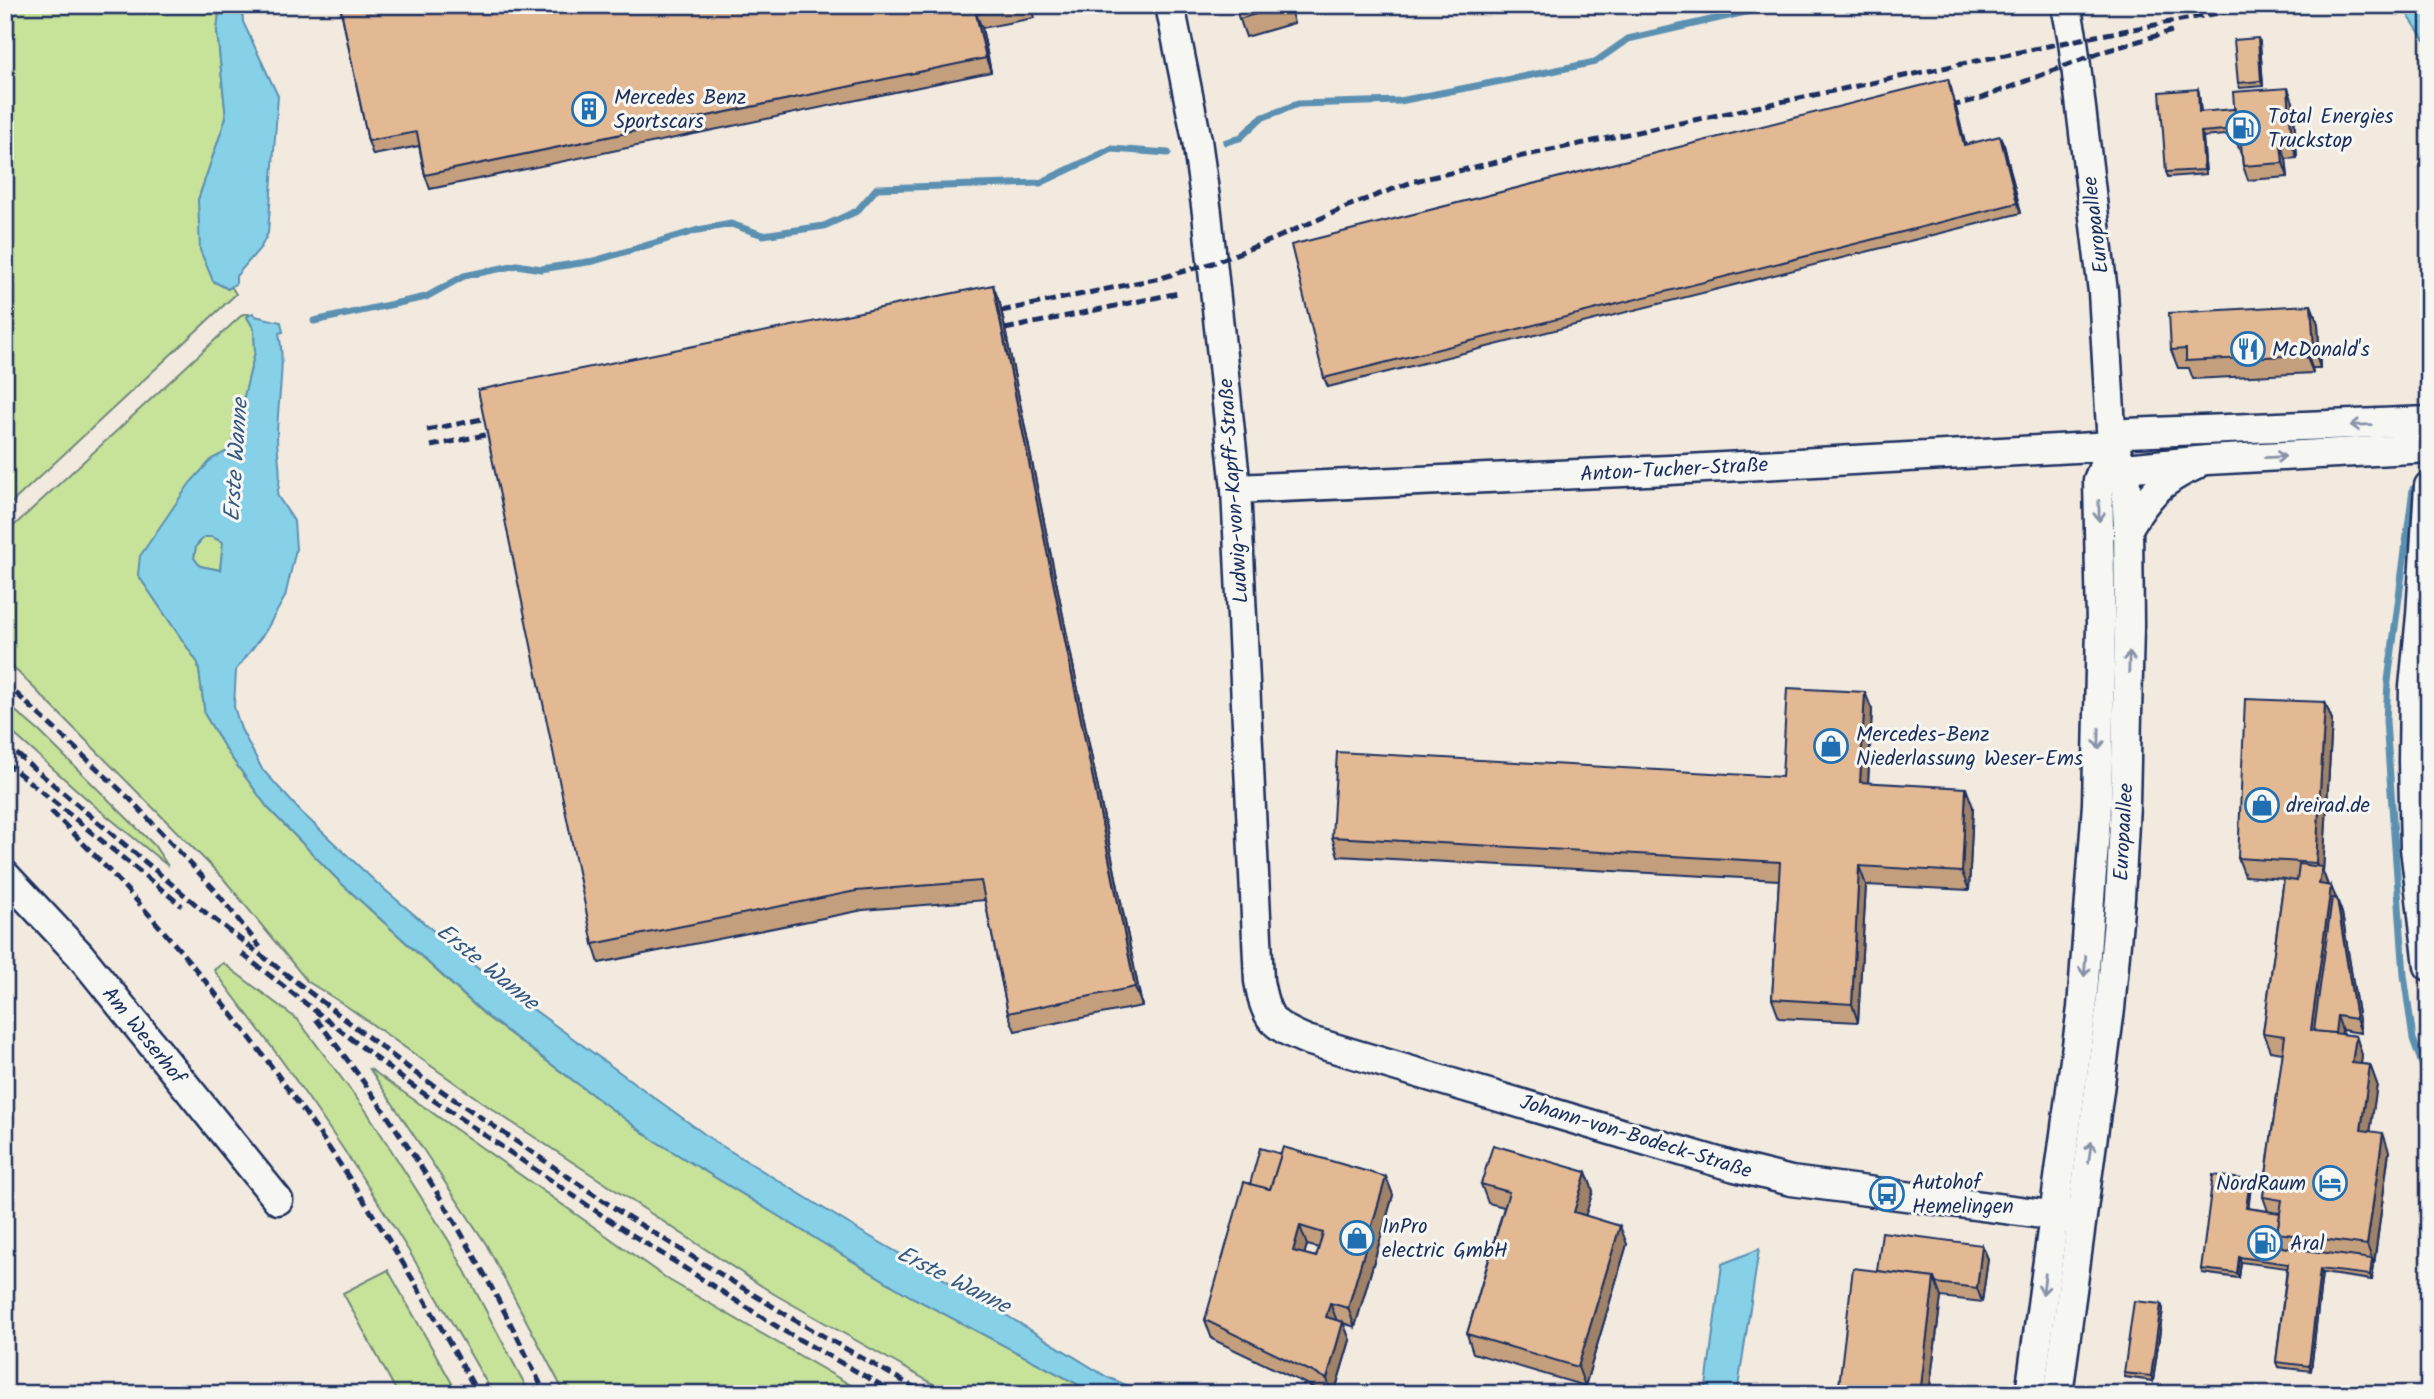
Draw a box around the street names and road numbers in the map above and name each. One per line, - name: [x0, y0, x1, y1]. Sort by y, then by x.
- street label: Europaallee: [2074, 174, 2119, 275]
- street label: Ludwig-von-Kapff-Straße: [1210, 377, 1259, 605]
- street label: Anton-Tucher-Straße: [1579, 449, 1769, 492]
- street label: Europaallee: [2105, 782, 2144, 882]
- street label: Am Weserhof: [93, 980, 194, 1094]
- street label: Johann-von-Bodeck-Straße: [1515, 1086, 1756, 1189]

